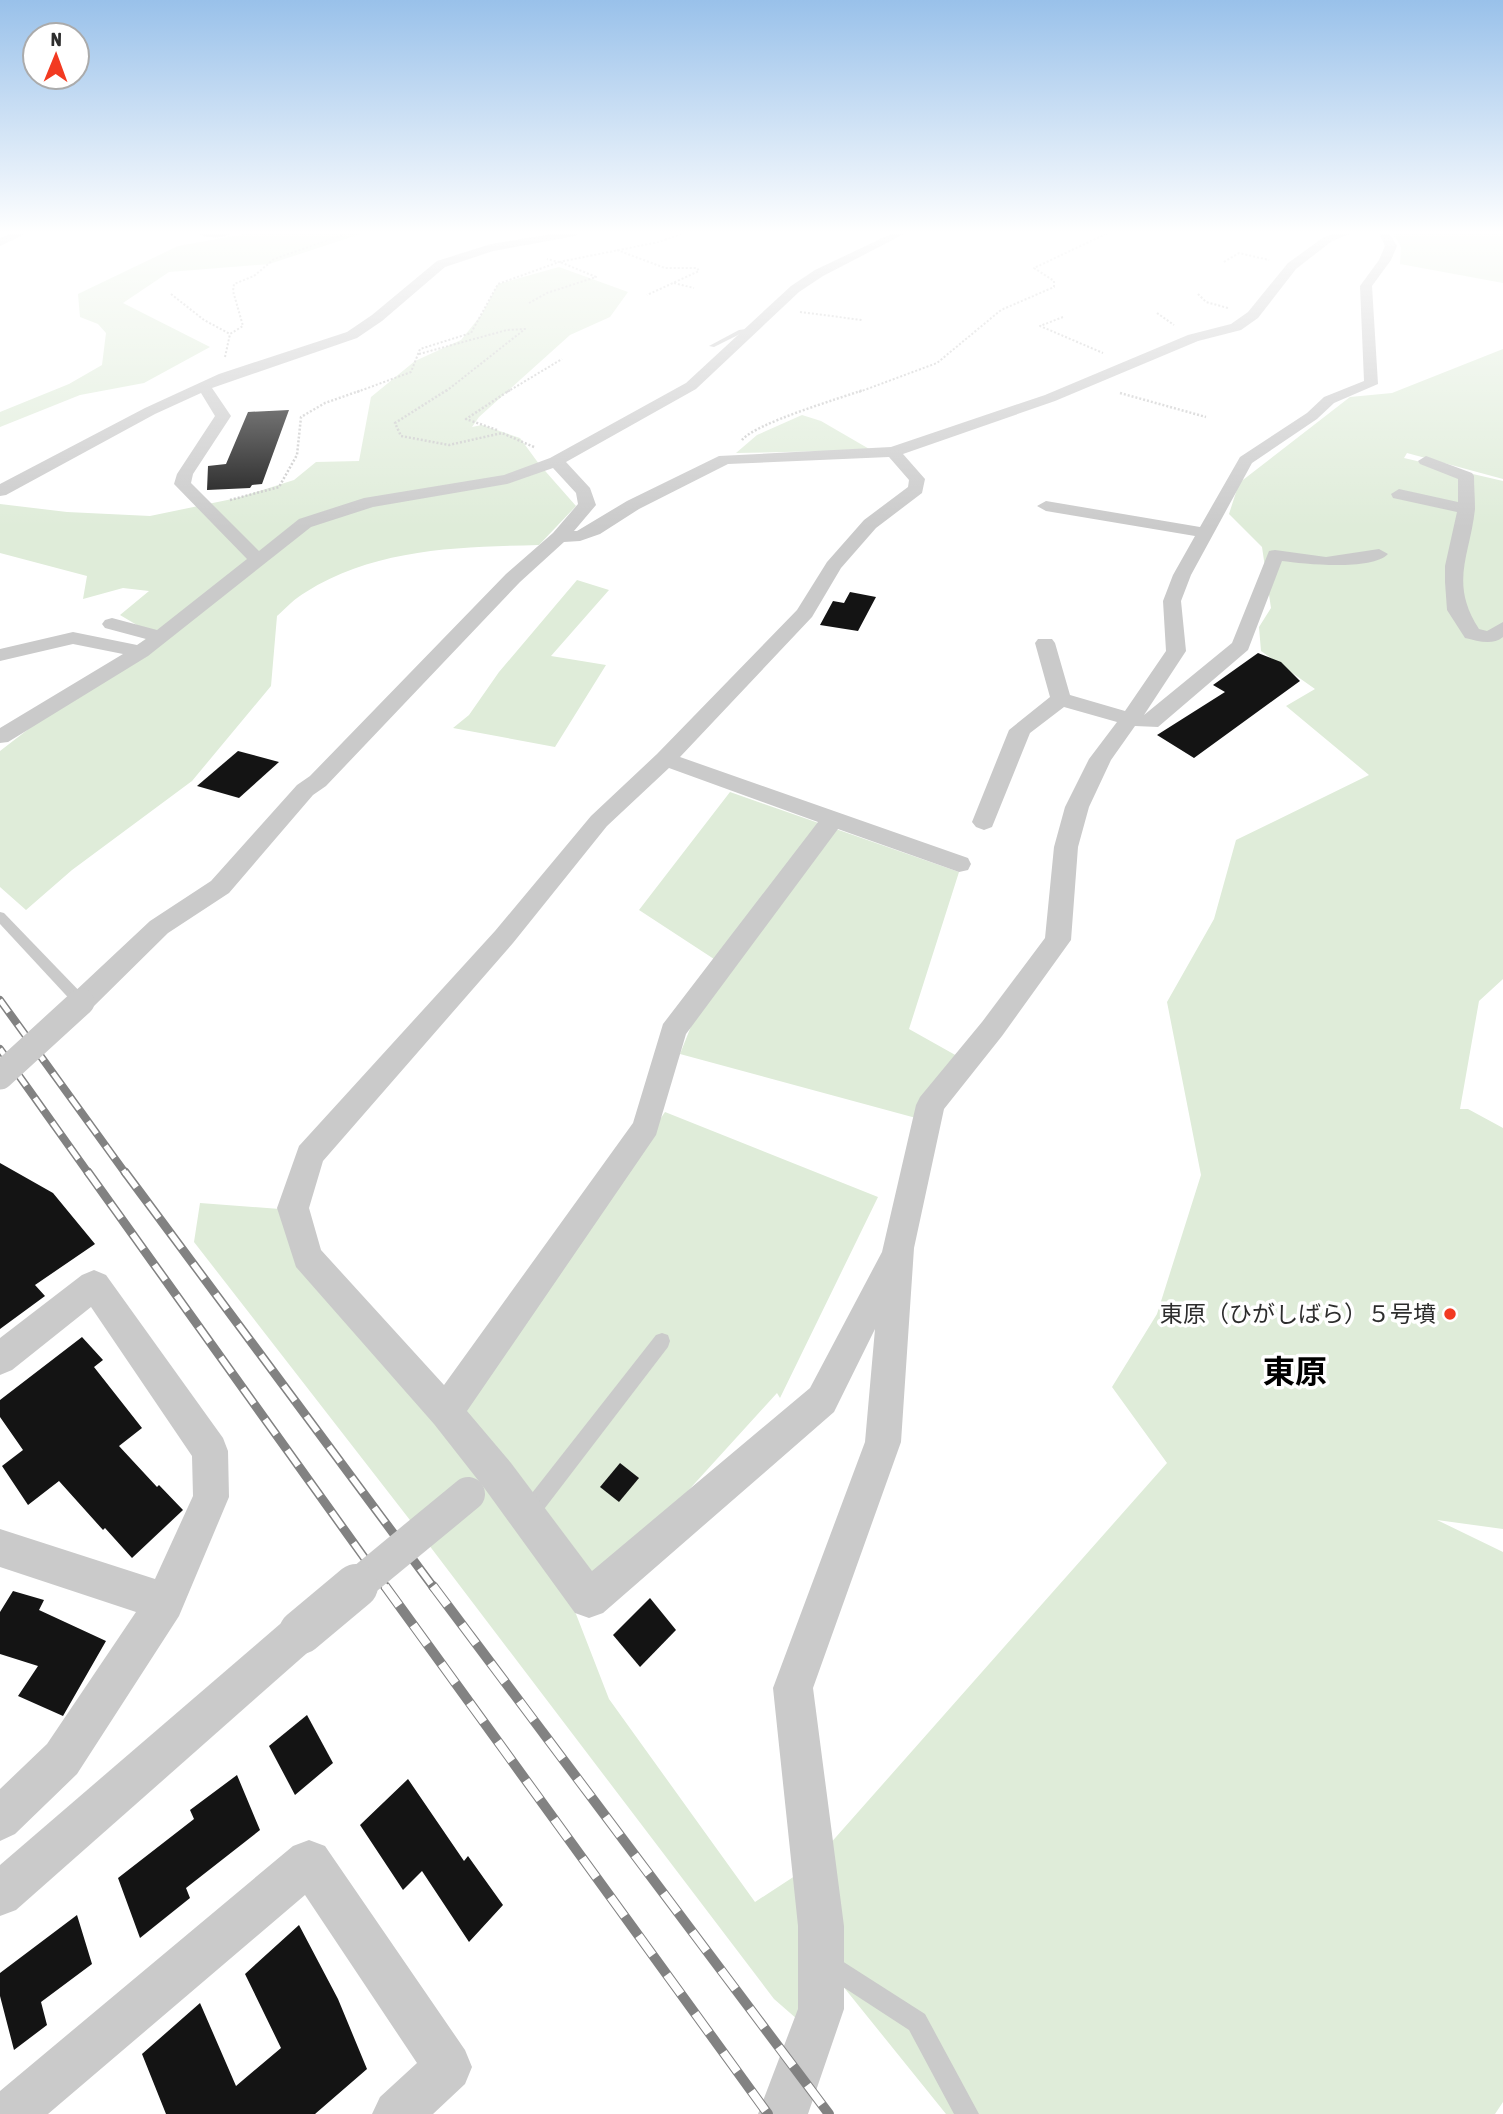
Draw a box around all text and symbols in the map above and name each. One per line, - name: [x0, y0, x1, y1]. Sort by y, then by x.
- north arrow: [21, 21, 91, 91]
- text: N: [50, 28, 62, 50]
- place label: 東原（ひがしばら）５号墳: [1160, 1301, 1436, 1327]
- marker: 東原（ひがしばら）５号墳: [1442, 1306, 1458, 1322]
- district label: 東原: [1263, 1353, 1327, 1390]

